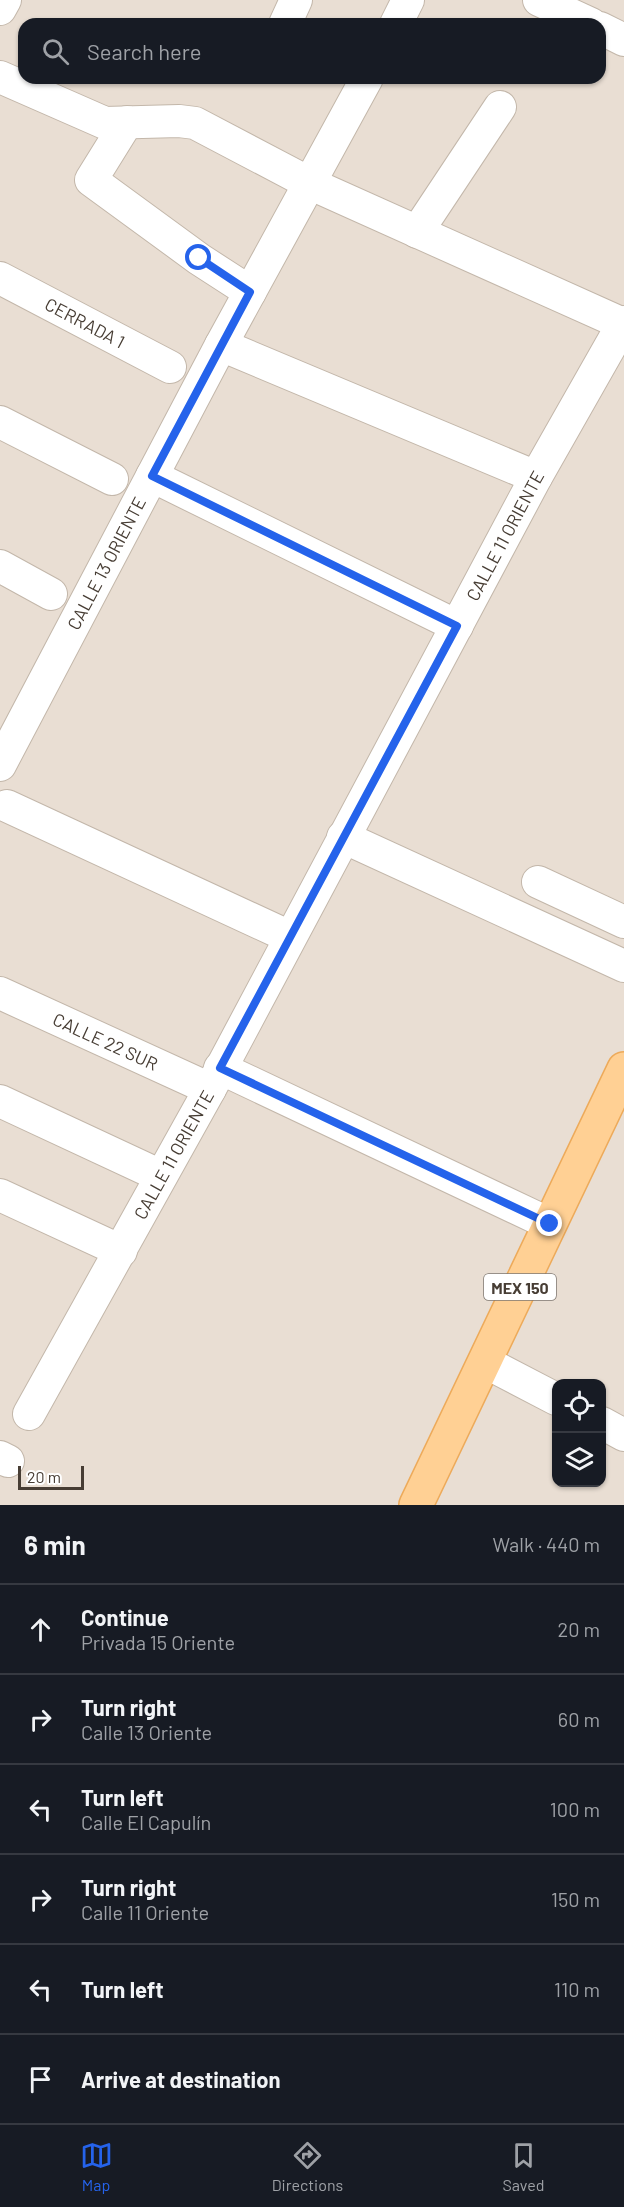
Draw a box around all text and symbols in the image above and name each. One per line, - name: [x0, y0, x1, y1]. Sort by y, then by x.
- search box: [18, 18, 606, 84]
- icon: search: [39, 35, 72, 68]
- text: Search here: [87, 38, 201, 64]
- route start: [185, 244, 211, 270]
- street label: CERRADA 1: [41, 293, 129, 352]
- street label: CALLE 11 ORIENTE: [461, 467, 548, 604]
- street label: CALLE 13 ORIENTE: [62, 493, 150, 633]
- street label: CALLE 22 SUR: [50, 1008, 161, 1075]
- street label: CALLE 11 ORIENTE: [129, 1086, 218, 1223]
- route end: [536, 1210, 562, 1236]
- road number: MEX 150: [484, 1274, 556, 1300]
- map controls: [552, 1379, 606, 1487]
- button: locate: [552, 1379, 606, 1433]
- button: layers: [552, 1433, 606, 1487]
- scale bar: [18, 1463, 84, 1490]
- text: 20 m: [27, 1467, 61, 1486]
- text: 6 min: [24, 1529, 86, 1560]
- text: Walk · 440 m: [492, 1532, 600, 1556]
- text: Continue: [81, 1604, 169, 1630]
- icon: ahead: [24, 1613, 57, 1646]
- text: 20 m: [557, 1617, 600, 1641]
- text: Privada 15 Oriente: [81, 1630, 235, 1654]
- text: Turn right: [81, 1694, 176, 1720]
- icon: right: [24, 1703, 57, 1736]
- text: 60 m: [558, 1707, 600, 1731]
- text: Calle 13 Oriente: [81, 1720, 212, 1744]
- text: Turn left: [81, 1784, 164, 1810]
- icon: left: [24, 1793, 57, 1826]
- text: 100 m: [550, 1797, 600, 1821]
- text: Calle El Capulín: [81, 1810, 211, 1834]
- text: Turn right: [81, 1874, 176, 1900]
- icon: right: [24, 1883, 57, 1916]
- text: 150 m: [551, 1887, 600, 1911]
- text: Calle 11 Oriente: [81, 1900, 209, 1924]
- icon: left: [24, 1973, 57, 2006]
- text: Turn left: [81, 1976, 164, 2002]
- text: 110 m: [554, 1977, 600, 2001]
- icon: arrive: [24, 2063, 57, 2096]
- text: Arrive at destination: [81, 2066, 280, 2092]
- tab: Map: [80, 2139, 113, 2194]
- tab: Directions: [272, 2139, 343, 2194]
- tab: Saved: [502, 2139, 544, 2194]

